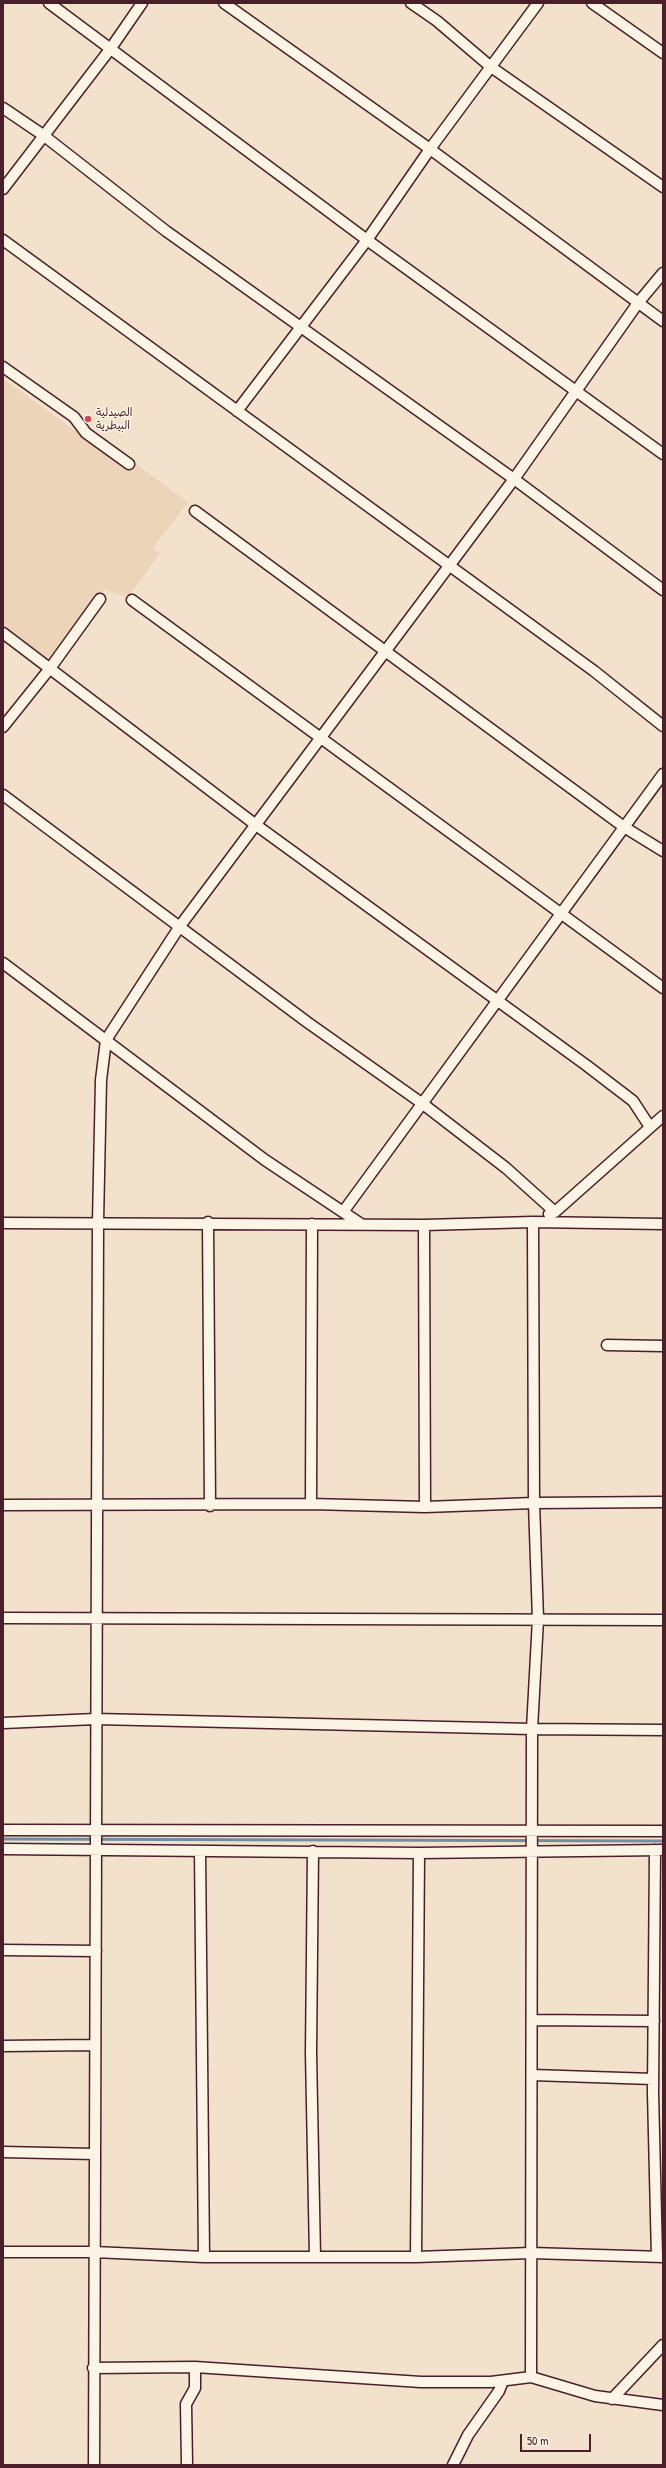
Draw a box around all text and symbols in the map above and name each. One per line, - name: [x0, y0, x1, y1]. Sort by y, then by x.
- place label: الصيدلية البيطرية: [96, 406, 133, 432]
- marker: الصيدلية البيطرية: [83, 414, 93, 424]
- scale bar: [522, 2426, 593, 2452]
- text: 50 m: [527, 2432, 548, 2449]

